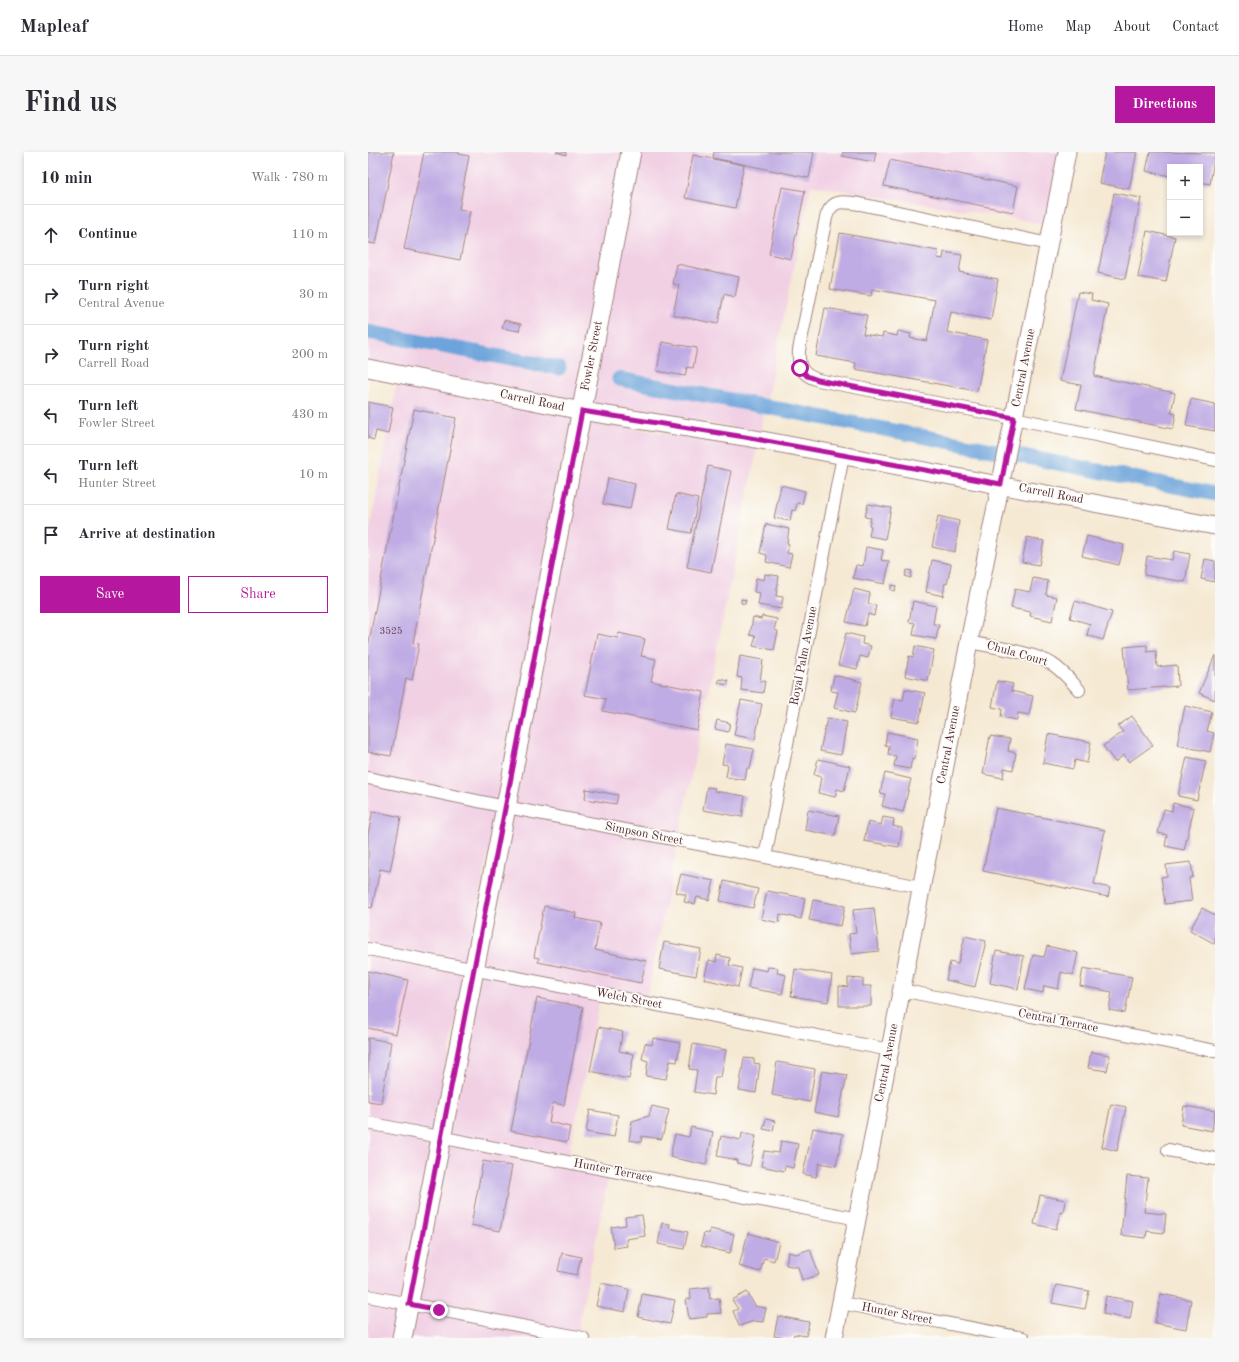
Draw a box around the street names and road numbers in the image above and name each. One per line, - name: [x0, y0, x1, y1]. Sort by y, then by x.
- street label: Fowler Street: [579, 320, 605, 392]
- street label: Central Avenue: [1010, 327, 1038, 408]
- street label: Carrell Road: [499, 388, 565, 414]
- street label: Carrell Road: [1018, 482, 1084, 506]
- street label: Royal Palm Avenue: [788, 605, 820, 707]
- street label: Chula Court: [985, 640, 1049, 668]
- street label: Central Avenue: [935, 704, 963, 785]
- street label: Simpson Street: [604, 821, 684, 847]
- street label: Welch Street: [595, 987, 663, 1011]
- street label: Central Terrace: [1017, 1007, 1100, 1035]
- street label: Central Avenue: [873, 1022, 901, 1103]
- street label: Hunter Terrace: [573, 1157, 654, 1185]
- street label: Hunter Street: [860, 1301, 934, 1327]

